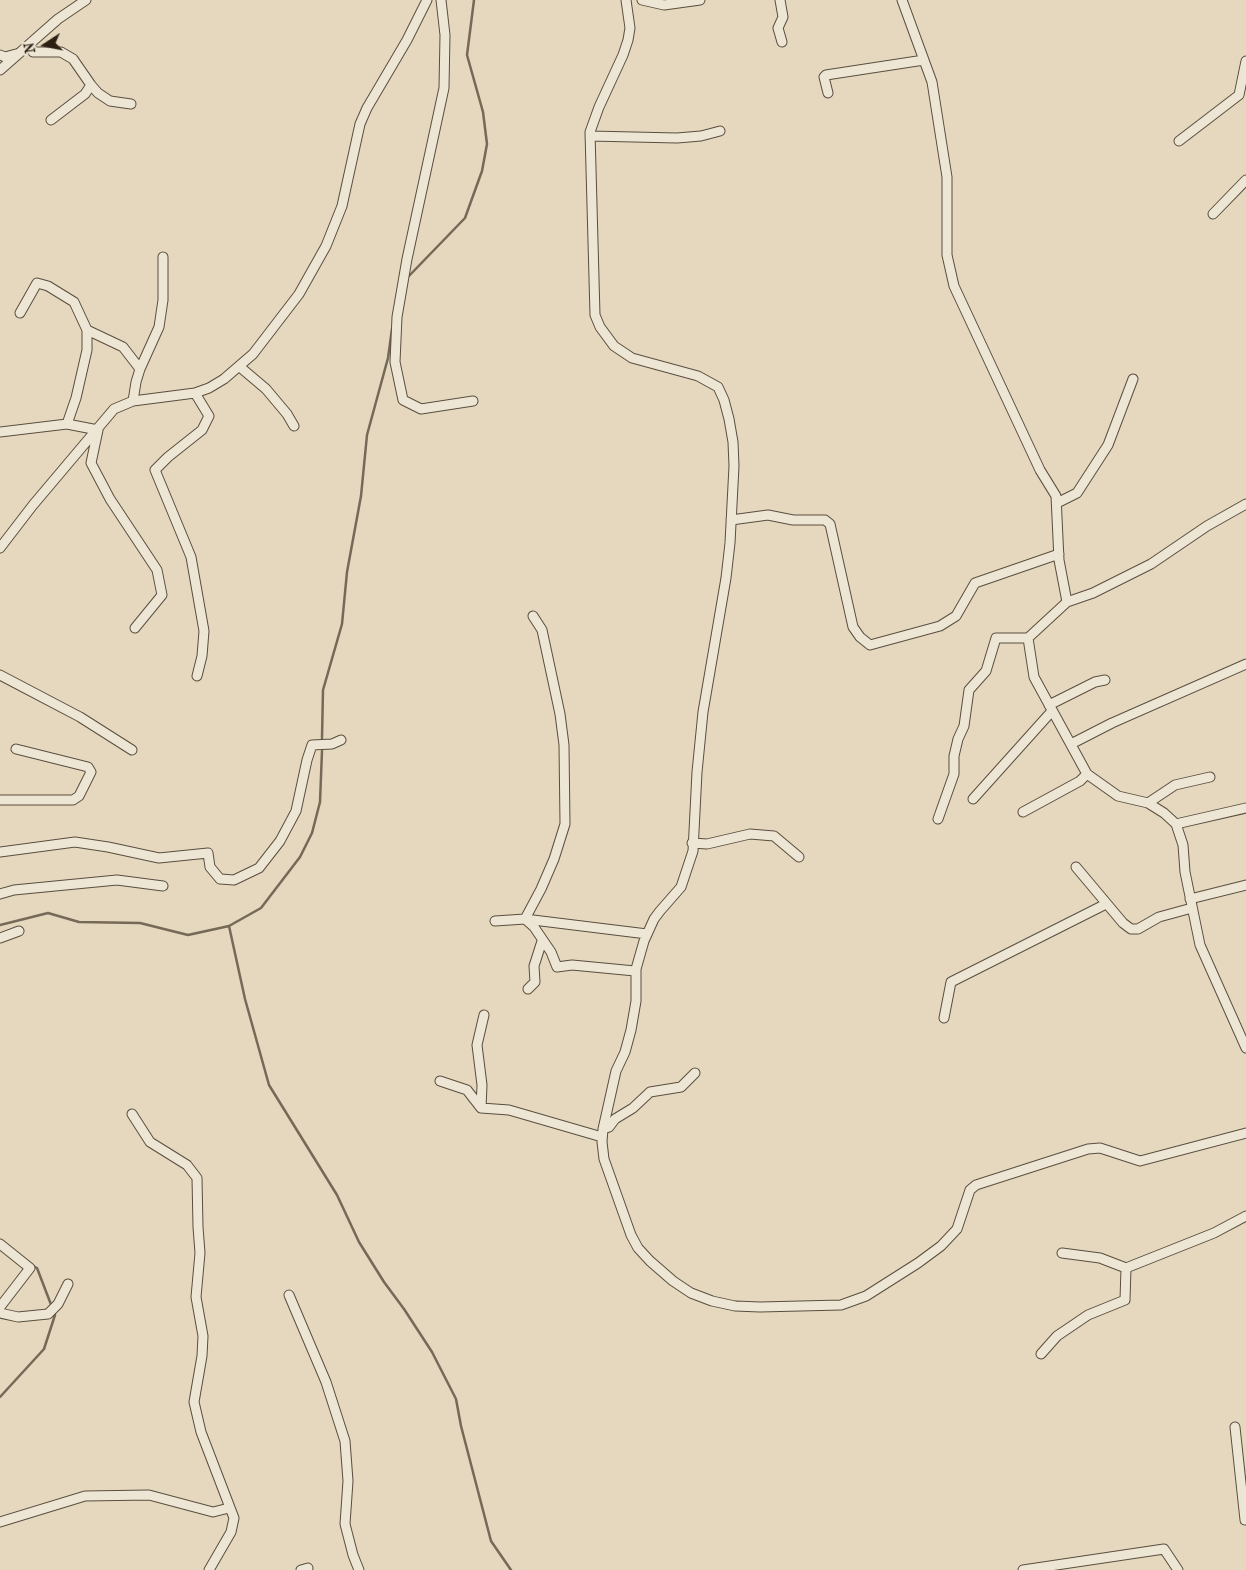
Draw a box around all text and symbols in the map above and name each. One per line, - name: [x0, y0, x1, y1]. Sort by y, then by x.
- north arrow: [20, 20, 70, 70]
- text: N: [20, 41, 39, 55]

